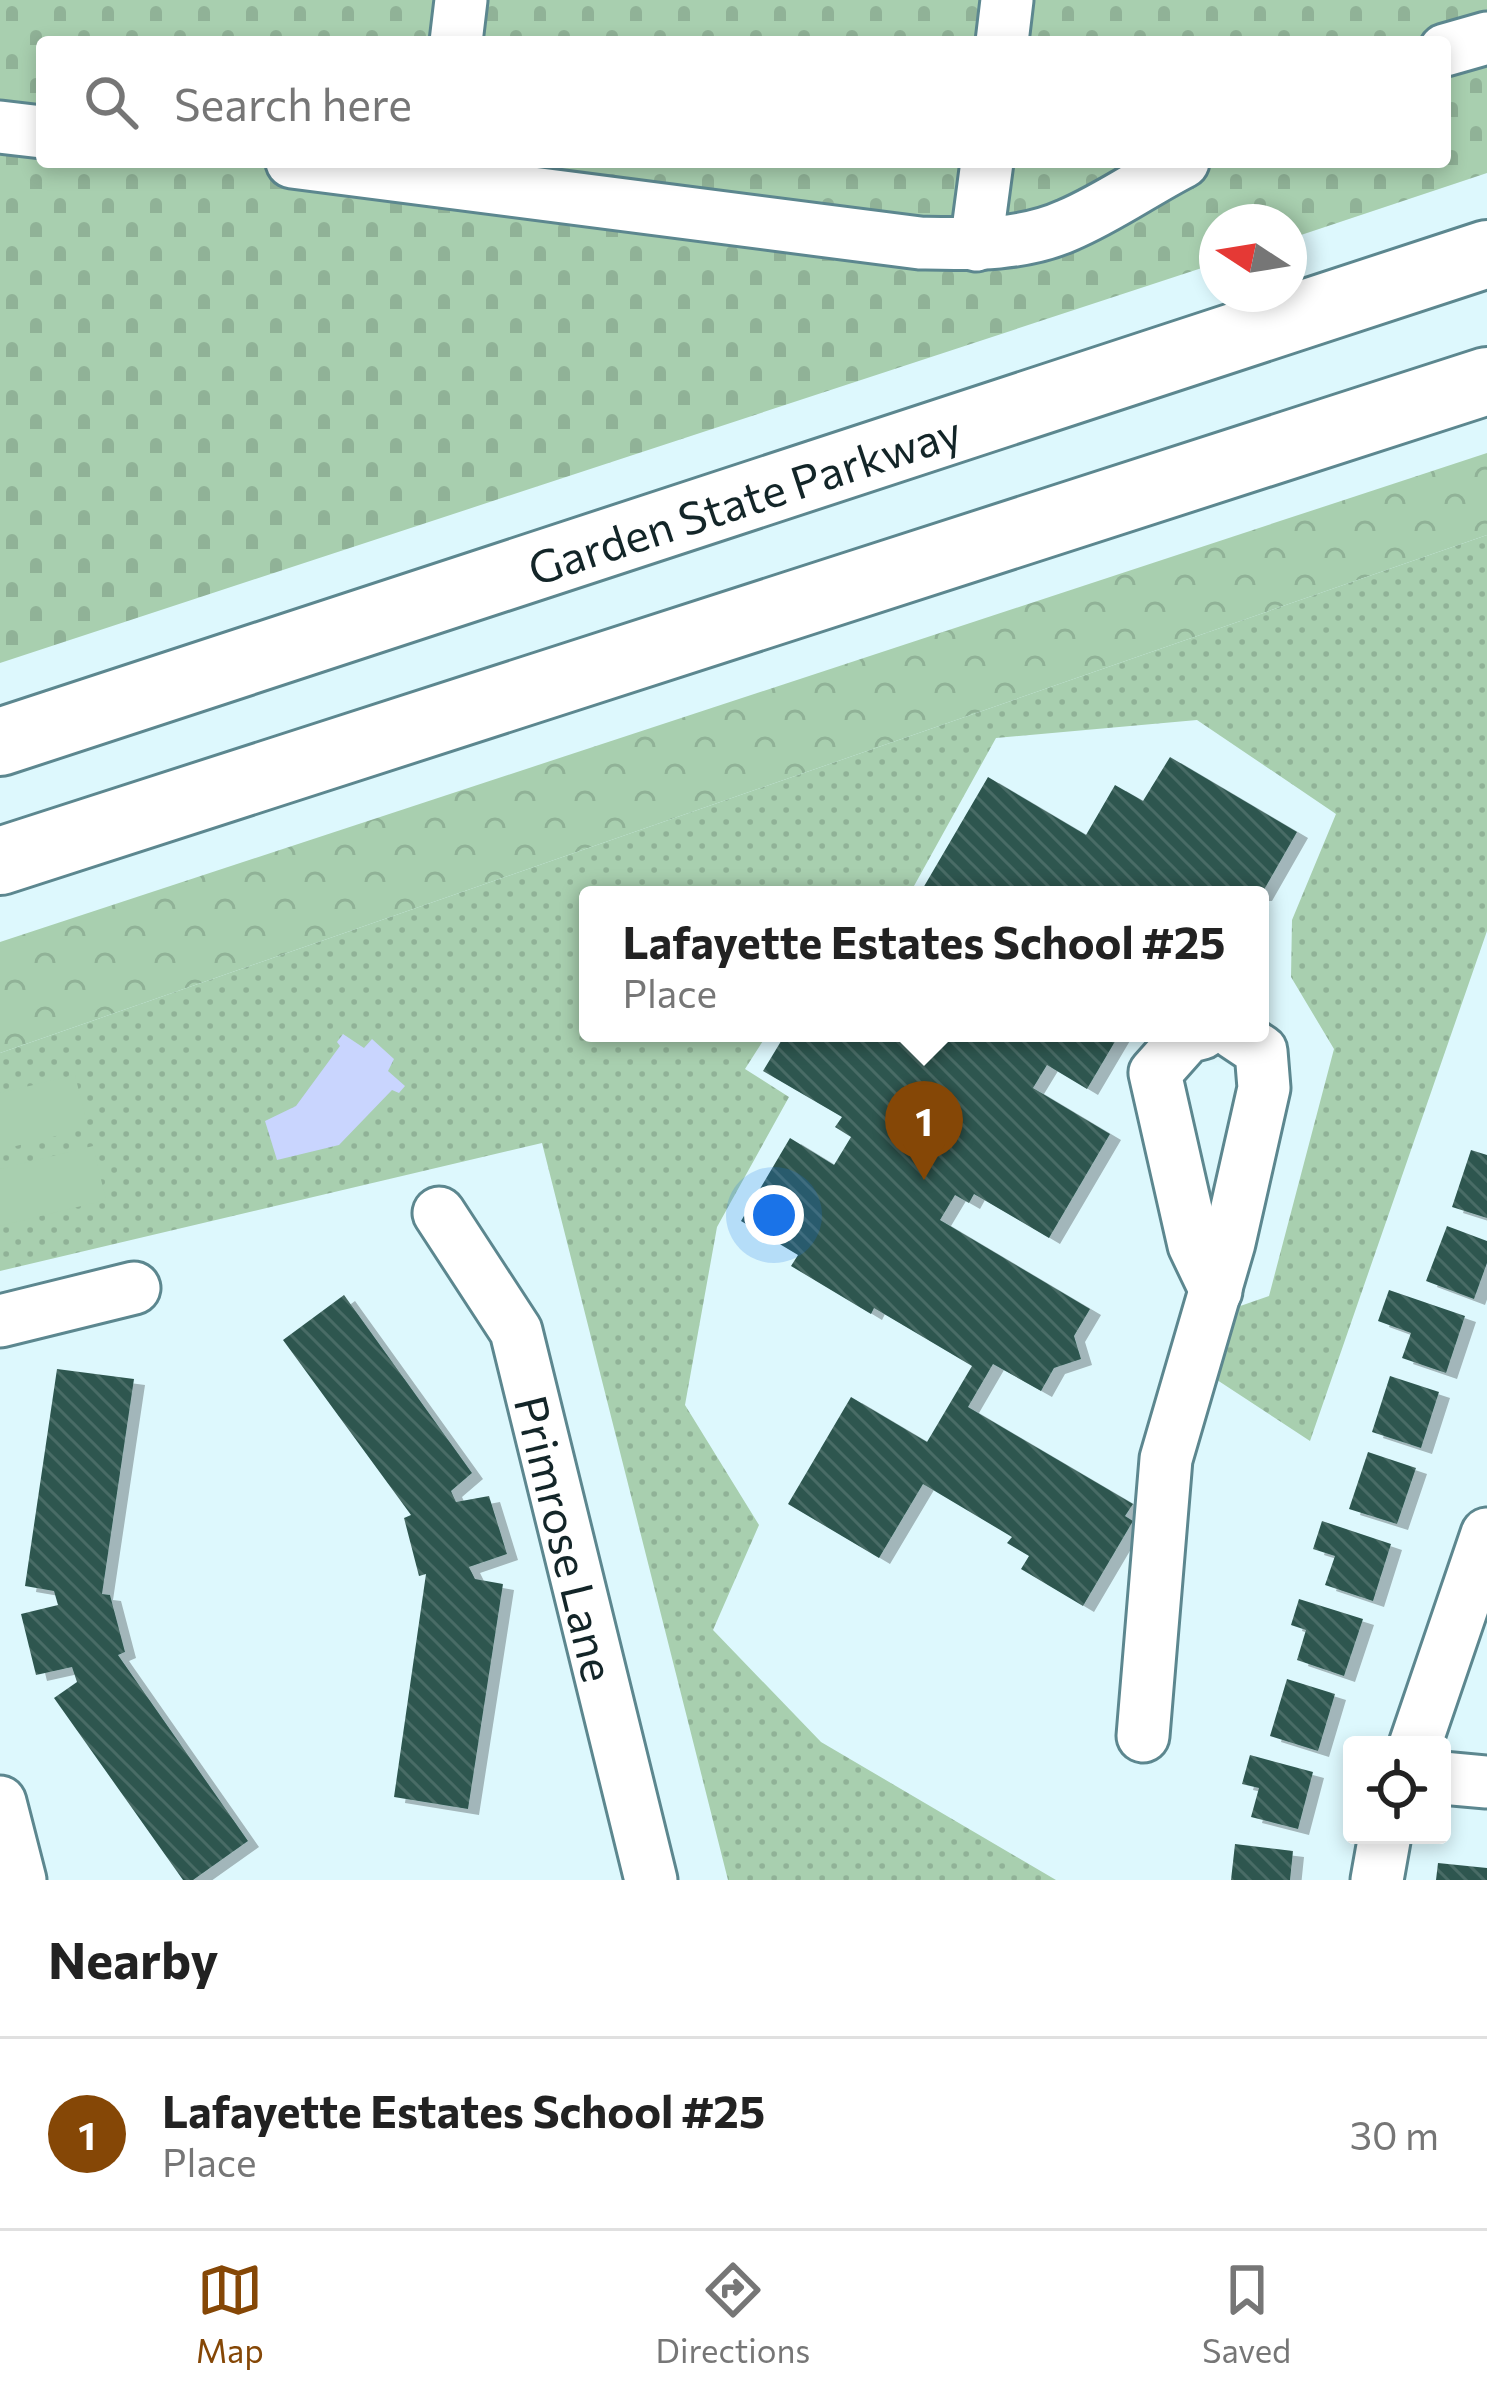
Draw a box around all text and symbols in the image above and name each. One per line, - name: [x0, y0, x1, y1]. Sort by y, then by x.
- search box: [36, 36, 1451, 168]
- icon: search: [78, 69, 144, 135]
- text: Search here: [174, 75, 412, 130]
- north arrow: [1199, 204, 1307, 312]
- street label: Garden State Parkway: [520, 401, 967, 595]
- popup: [579, 886, 1269, 1042]
- text: Lafayette Estates School #25: [622, 913, 1226, 968]
- text: Place: [622, 968, 717, 1016]
- pin: 1: [885, 1081, 963, 1180]
- your location: [744, 1185, 804, 1245]
- street label: Primrose Lane: [505, 1389, 629, 1686]
- map controls: [1343, 1736, 1451, 1844]
- button: locate: [1343, 1736, 1451, 1844]
- text: Nearby: [48, 1927, 218, 1990]
- text: Lafayette Estates School #25: [162, 2082, 765, 2137]
- text: 1: [78, 2110, 96, 2158]
- text: 30 m: [1350, 2110, 1439, 2158]
- text: Place: [162, 2137, 257, 2185]
- tab: Map: [196, 2257, 264, 2370]
- tab: Directions: [656, 2257, 810, 2370]
- tab: Saved: [1202, 2257, 1291, 2370]

